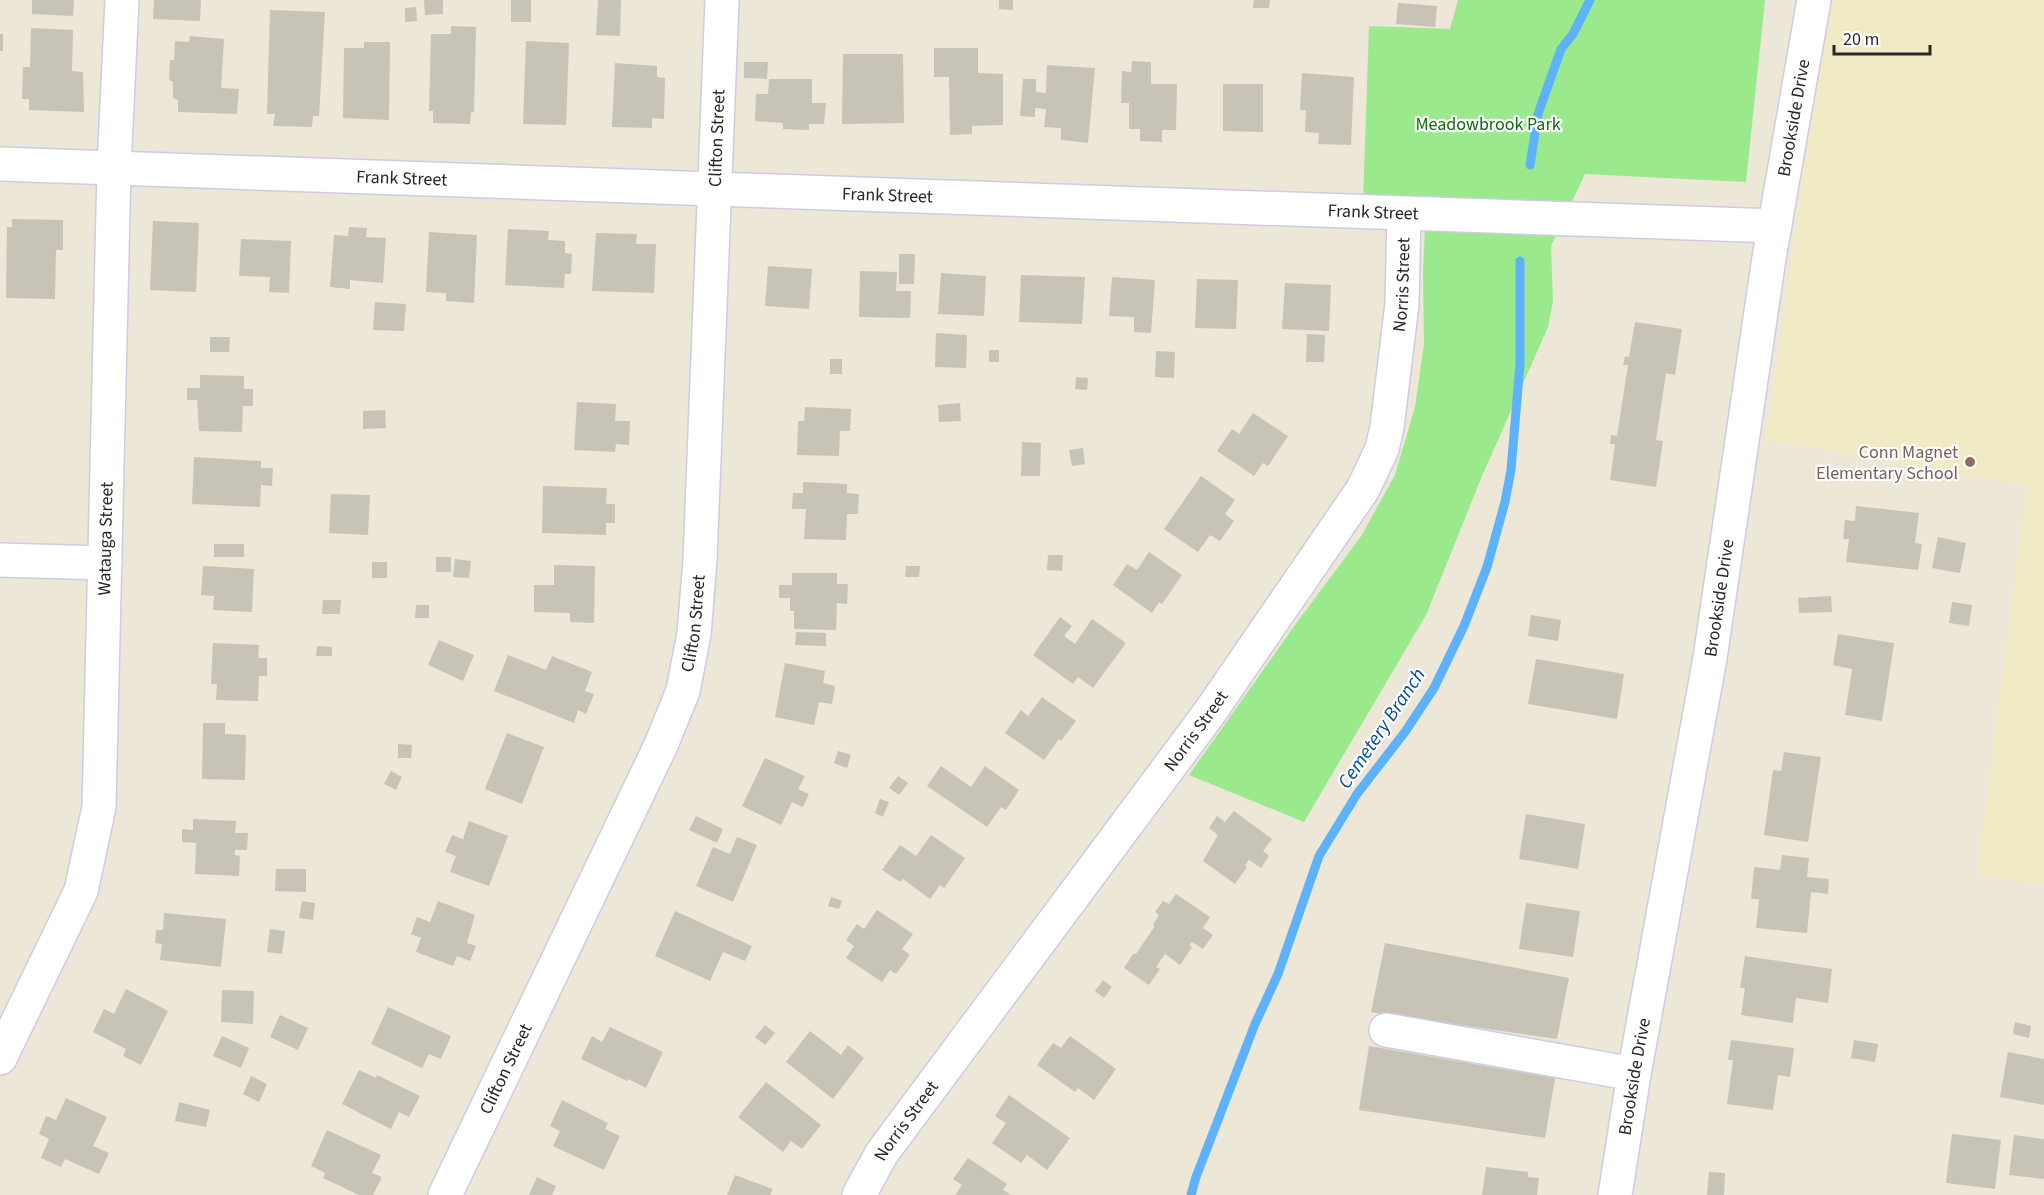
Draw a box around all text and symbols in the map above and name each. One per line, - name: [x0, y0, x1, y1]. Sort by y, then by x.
- scale bar: [1834, 18, 1930, 56]
- text: 20 m: [1843, 27, 1879, 52]
- street label: Brookside Drive: [1771, 57, 1816, 179]
- street label: Clifton Street: [703, 89, 731, 188]
- park label: Meadowbrook Park: [1415, 112, 1561, 137]
- street label: Frank Street: [356, 164, 448, 193]
- street label: Frank Street: [842, 181, 933, 210]
- street label: Frank Street: [1327, 198, 1419, 227]
- street label: Norris Street: [1387, 237, 1416, 333]
- place label: Conn Magnet Elementary School: [1816, 440, 1958, 486]
- marker: Conn Magnet Elementary School: [1963, 455, 1977, 469]
- street label: Watauga Street: [92, 481, 120, 596]
- street label: Brookside Drive: [1698, 537, 1740, 659]
- street label: Clifton Street: [675, 574, 712, 674]
- water label: Cemetery Branch: [1331, 663, 1433, 794]
- street label: Norris Street: [1158, 686, 1234, 777]
- street label: Brookside Drive: [1613, 1016, 1657, 1137]
- street label: Clifton Street: [474, 1019, 539, 1119]
- street label: Norris Street: [868, 1076, 945, 1166]

